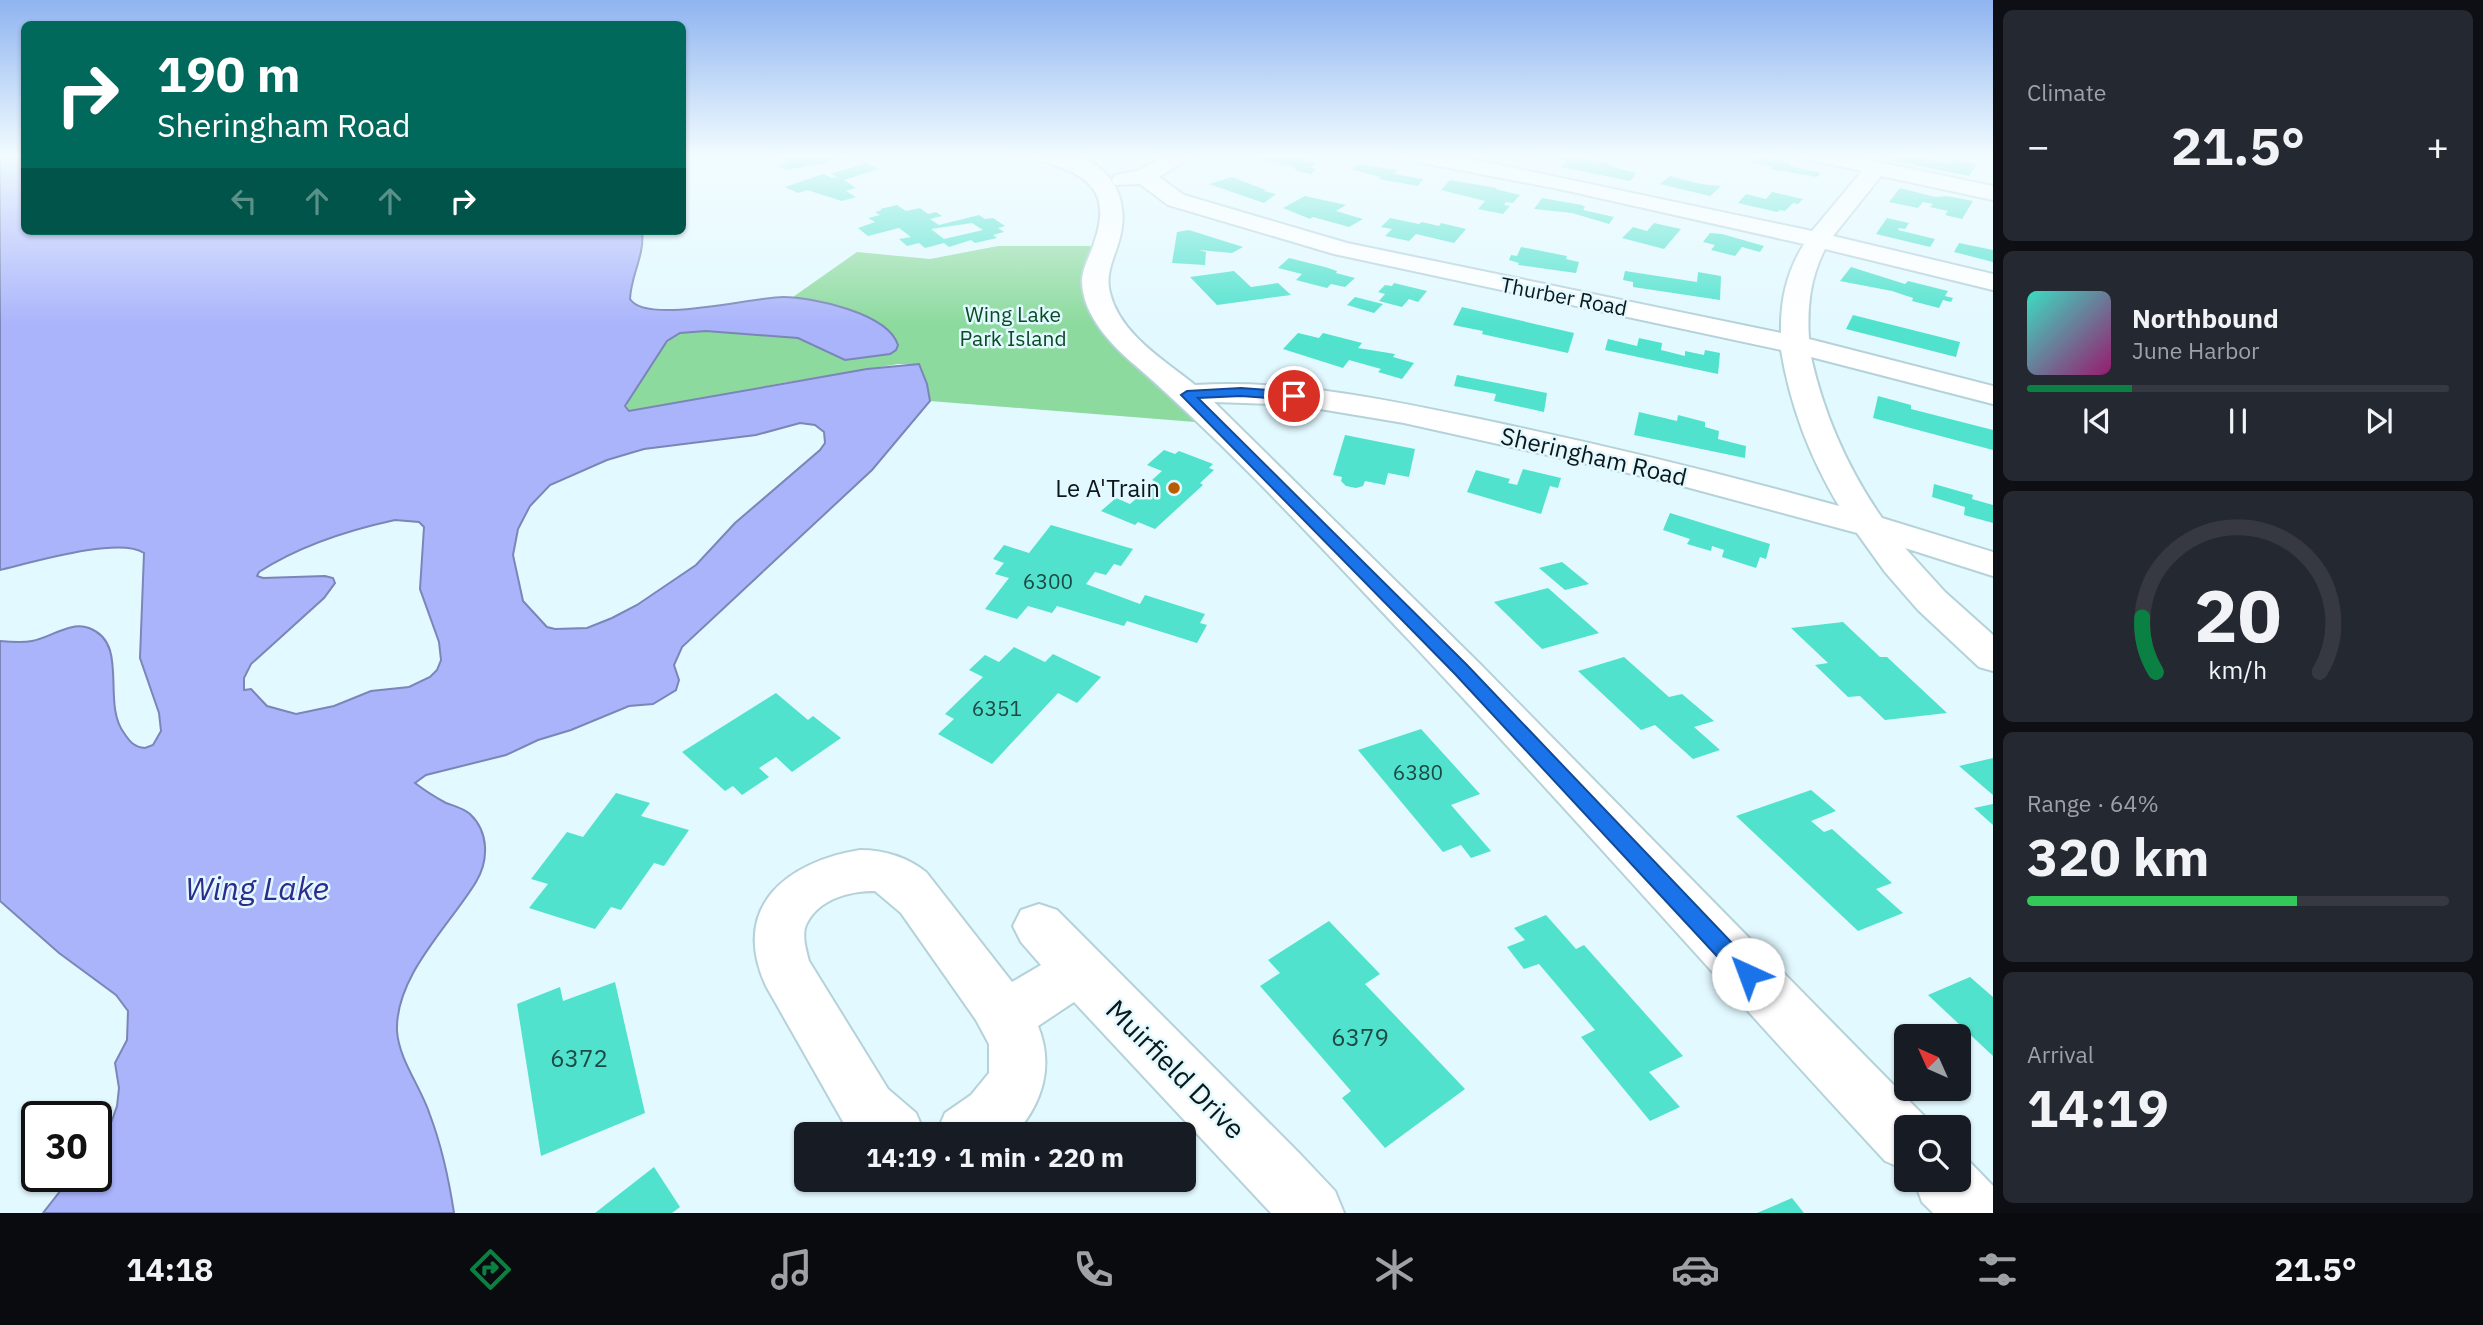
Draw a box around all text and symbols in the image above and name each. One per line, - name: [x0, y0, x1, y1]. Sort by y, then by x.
- text: 190 m: [157, 42, 301, 105]
- icon: right: [42, 49, 133, 140]
- text: Climate: [2027, 77, 2106, 107]
- text: Sheringham Road: [157, 104, 410, 146]
- text: 21.5°: [2171, 112, 2305, 179]
- text: −: [2027, 121, 2050, 170]
- text: +: [2426, 121, 2449, 170]
- icon: left: [225, 182, 263, 220]
- icon: ahead: [298, 182, 336, 220]
- icon: ahead: [371, 182, 409, 220]
- icon: right: [444, 182, 482, 220]
- street label: Thurber Road: [1498, 270, 1630, 322]
- park label: Wing Lake Park Island: [959, 300, 1067, 352]
- text: Northbound: [2132, 301, 2279, 335]
- text: June Harbor: [2132, 335, 2260, 365]
- pin: [1264, 366, 1324, 426]
- icon: arrive: [1275, 377, 1313, 415]
- icon: previous: [2078, 402, 2116, 440]
- icon: pause: [2219, 402, 2257, 440]
- icon: next: [2360, 402, 2398, 440]
- street label: Sheringham Road: [1498, 419, 1690, 493]
- place label: Le A'Train: [1055, 472, 1160, 504]
- marker: Le A'Train: [1166, 480, 1182, 496]
- house number: 6300: [1023, 567, 1073, 595]
- text: 20: [2194, 568, 2282, 663]
- text: km/h: [2209, 653, 2267, 686]
- house number: 6351: [972, 694, 1022, 722]
- house number: 6380: [1393, 758, 1443, 786]
- text: Range · 64%: [2027, 788, 2159, 818]
- text: 320 km: [2027, 823, 2209, 890]
- water label: Wing Lake: [185, 867, 329, 909]
- position arrow: [1711, 937, 1785, 1011]
- street label: Muirfield Drive: [1098, 991, 1254, 1147]
- house number: 6379: [1331, 1021, 1389, 1053]
- north arrow: [1894, 1024, 1970, 1101]
- map controls: [1894, 1024, 1971, 1192]
- text: Arrival: [2027, 1039, 2094, 1069]
- house number: 6372: [550, 1042, 608, 1074]
- text: 14:19: [2027, 1074, 2169, 1141]
- speed limit sign: 30: [21, 1101, 112, 1192]
- button: search: [1894, 1115, 1971, 1192]
- text: 14:19 · 1 min · 220 m: [866, 1140, 1124, 1174]
- icon: directions: [466, 1245, 515, 1294]
- icon: music: [767, 1245, 816, 1294]
- icon: phone: [1069, 1245, 1118, 1294]
- icon: climate: [1370, 1245, 1419, 1294]
- icon: car: [1671, 1245, 1720, 1294]
- icon: filters: [1973, 1245, 2022, 1294]
- text: 14:18: [126, 1248, 214, 1290]
- text: 21.5°: [2274, 1248, 2357, 1290]

